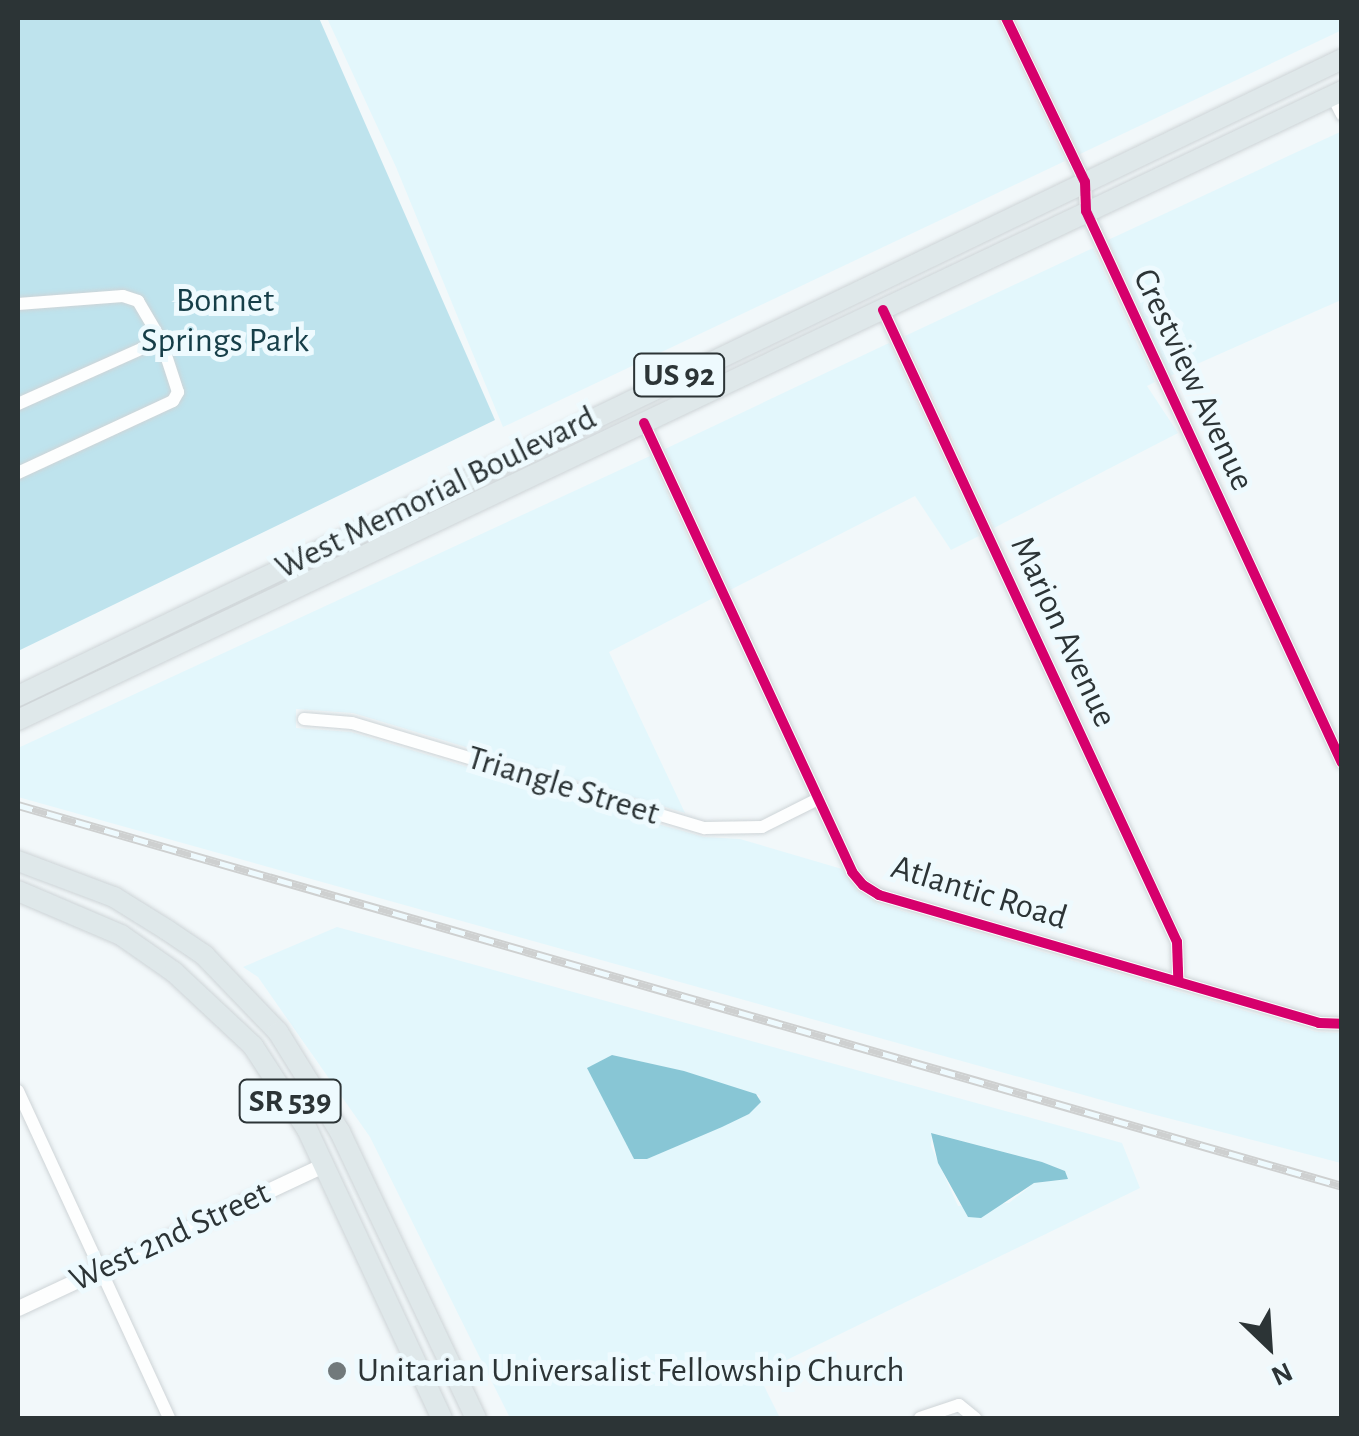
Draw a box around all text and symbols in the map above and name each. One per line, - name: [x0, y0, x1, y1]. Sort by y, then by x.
- street label: Crestview Avenue: [1123, 262, 1263, 498]
- park label: Bonnet Springs Park: [141, 280, 309, 362]
- road number: US 92: [632, 348, 726, 402]
- street label: West Memorial Boulevard: [269, 397, 603, 589]
- street label: Marion Avenue: [1001, 530, 1125, 734]
- street label: Triangle Street: [462, 737, 664, 835]
- street label: Atlantic Road: [886, 846, 1072, 940]
- road number: SR 539: [238, 1074, 342, 1128]
- street label: West 2nd Street: [63, 1172, 277, 1302]
- north arrow: [1219, 1296, 1319, 1396]
- place label: Unitarian Universalist Fellowship Church: [357, 1350, 904, 1392]
- text: N: [1267, 1356, 1296, 1390]
- marker: Unitarian Universalist Fellowship Church: [326, 1360, 348, 1382]

